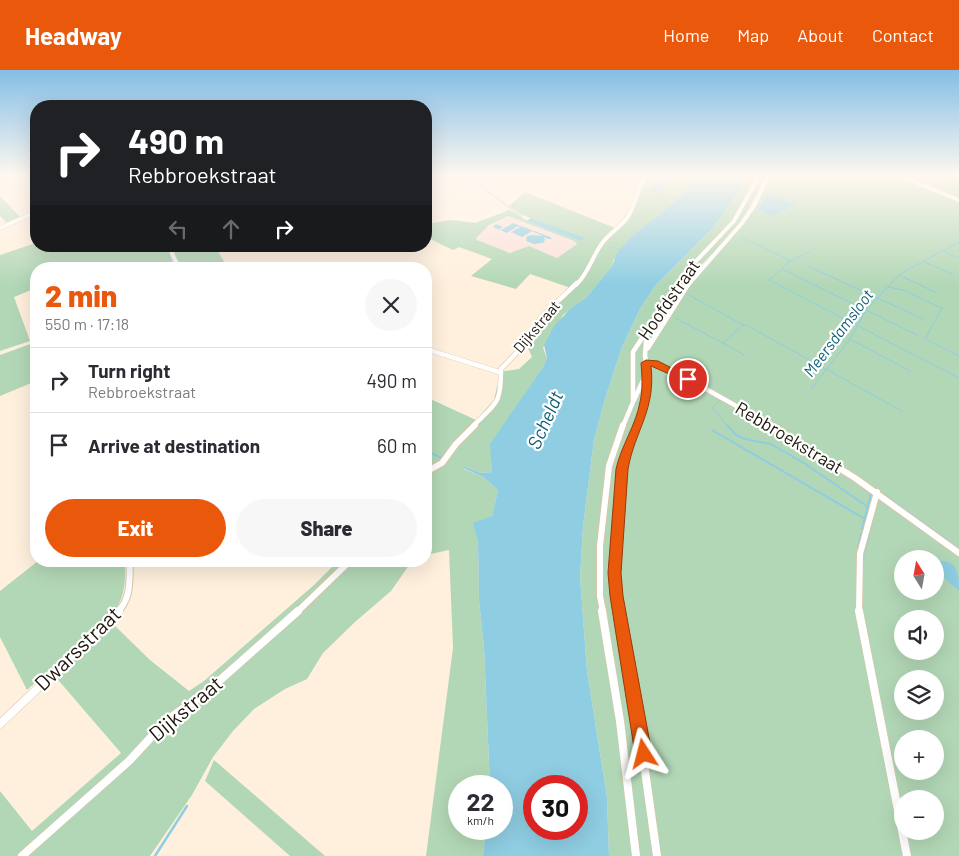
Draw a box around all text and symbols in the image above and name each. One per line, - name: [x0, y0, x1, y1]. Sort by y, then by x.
- text: Headway: [25, 21, 122, 50]
- text: Home: [663, 24, 709, 46]
- text: Map: [737, 24, 769, 46]
- text: About: [797, 24, 844, 46]
- text: Contact: [872, 24, 934, 46]
- text: 490 m: [128, 119, 224, 161]
- icon: right: [45, 120, 110, 185]
- text: Rebbroekstraat: [128, 161, 277, 187]
- icon: left: [164, 215, 192, 243]
- icon: ahead: [217, 215, 245, 243]
- icon: right: [270, 215, 298, 243]
- street label: Hoofdstraat: [632, 255, 704, 344]
- text: 2 min: [45, 277, 117, 313]
- button: close: [365, 279, 417, 331]
- water label: Meersdamsloot: [799, 285, 877, 380]
- street label: Dijkstraat: [509, 296, 563, 356]
- text: 550 m · 17:18: [45, 314, 129, 333]
- pin: [667, 358, 709, 400]
- text: Turn right: [88, 359, 170, 382]
- icon: arrive: [674, 365, 702, 393]
- icon: right: [45, 366, 73, 394]
- text: 490 m: [366, 369, 417, 392]
- text: Rebbroekstraat: [88, 382, 196, 401]
- water label: Scheldt: [522, 387, 568, 452]
- street label: Rebbroekstraat: [732, 396, 847, 478]
- icon: arrive: [45, 431, 73, 459]
- text: Arrive at destination: [88, 434, 260, 457]
- text: 60 m: [377, 434, 417, 457]
- button: Exit: [45, 499, 226, 557]
- button: Share: [236, 499, 417, 557]
- north arrow: [894, 550, 944, 600]
- map controls: [894, 550, 944, 840]
- street label: Dwarsstraat: [29, 601, 125, 695]
- button: sound: [894, 610, 944, 660]
- street label: Dijkstraat: [143, 670, 227, 746]
- button: layers: [894, 670, 944, 720]
- position arrow: [617, 727, 669, 779]
- button: +: [894, 730, 944, 780]
- speed limit sign: 30: [523, 775, 588, 840]
- text: 22: [466, 786, 495, 816]
- button: −: [894, 790, 944, 840]
- text: km/h: [467, 813, 494, 827]

